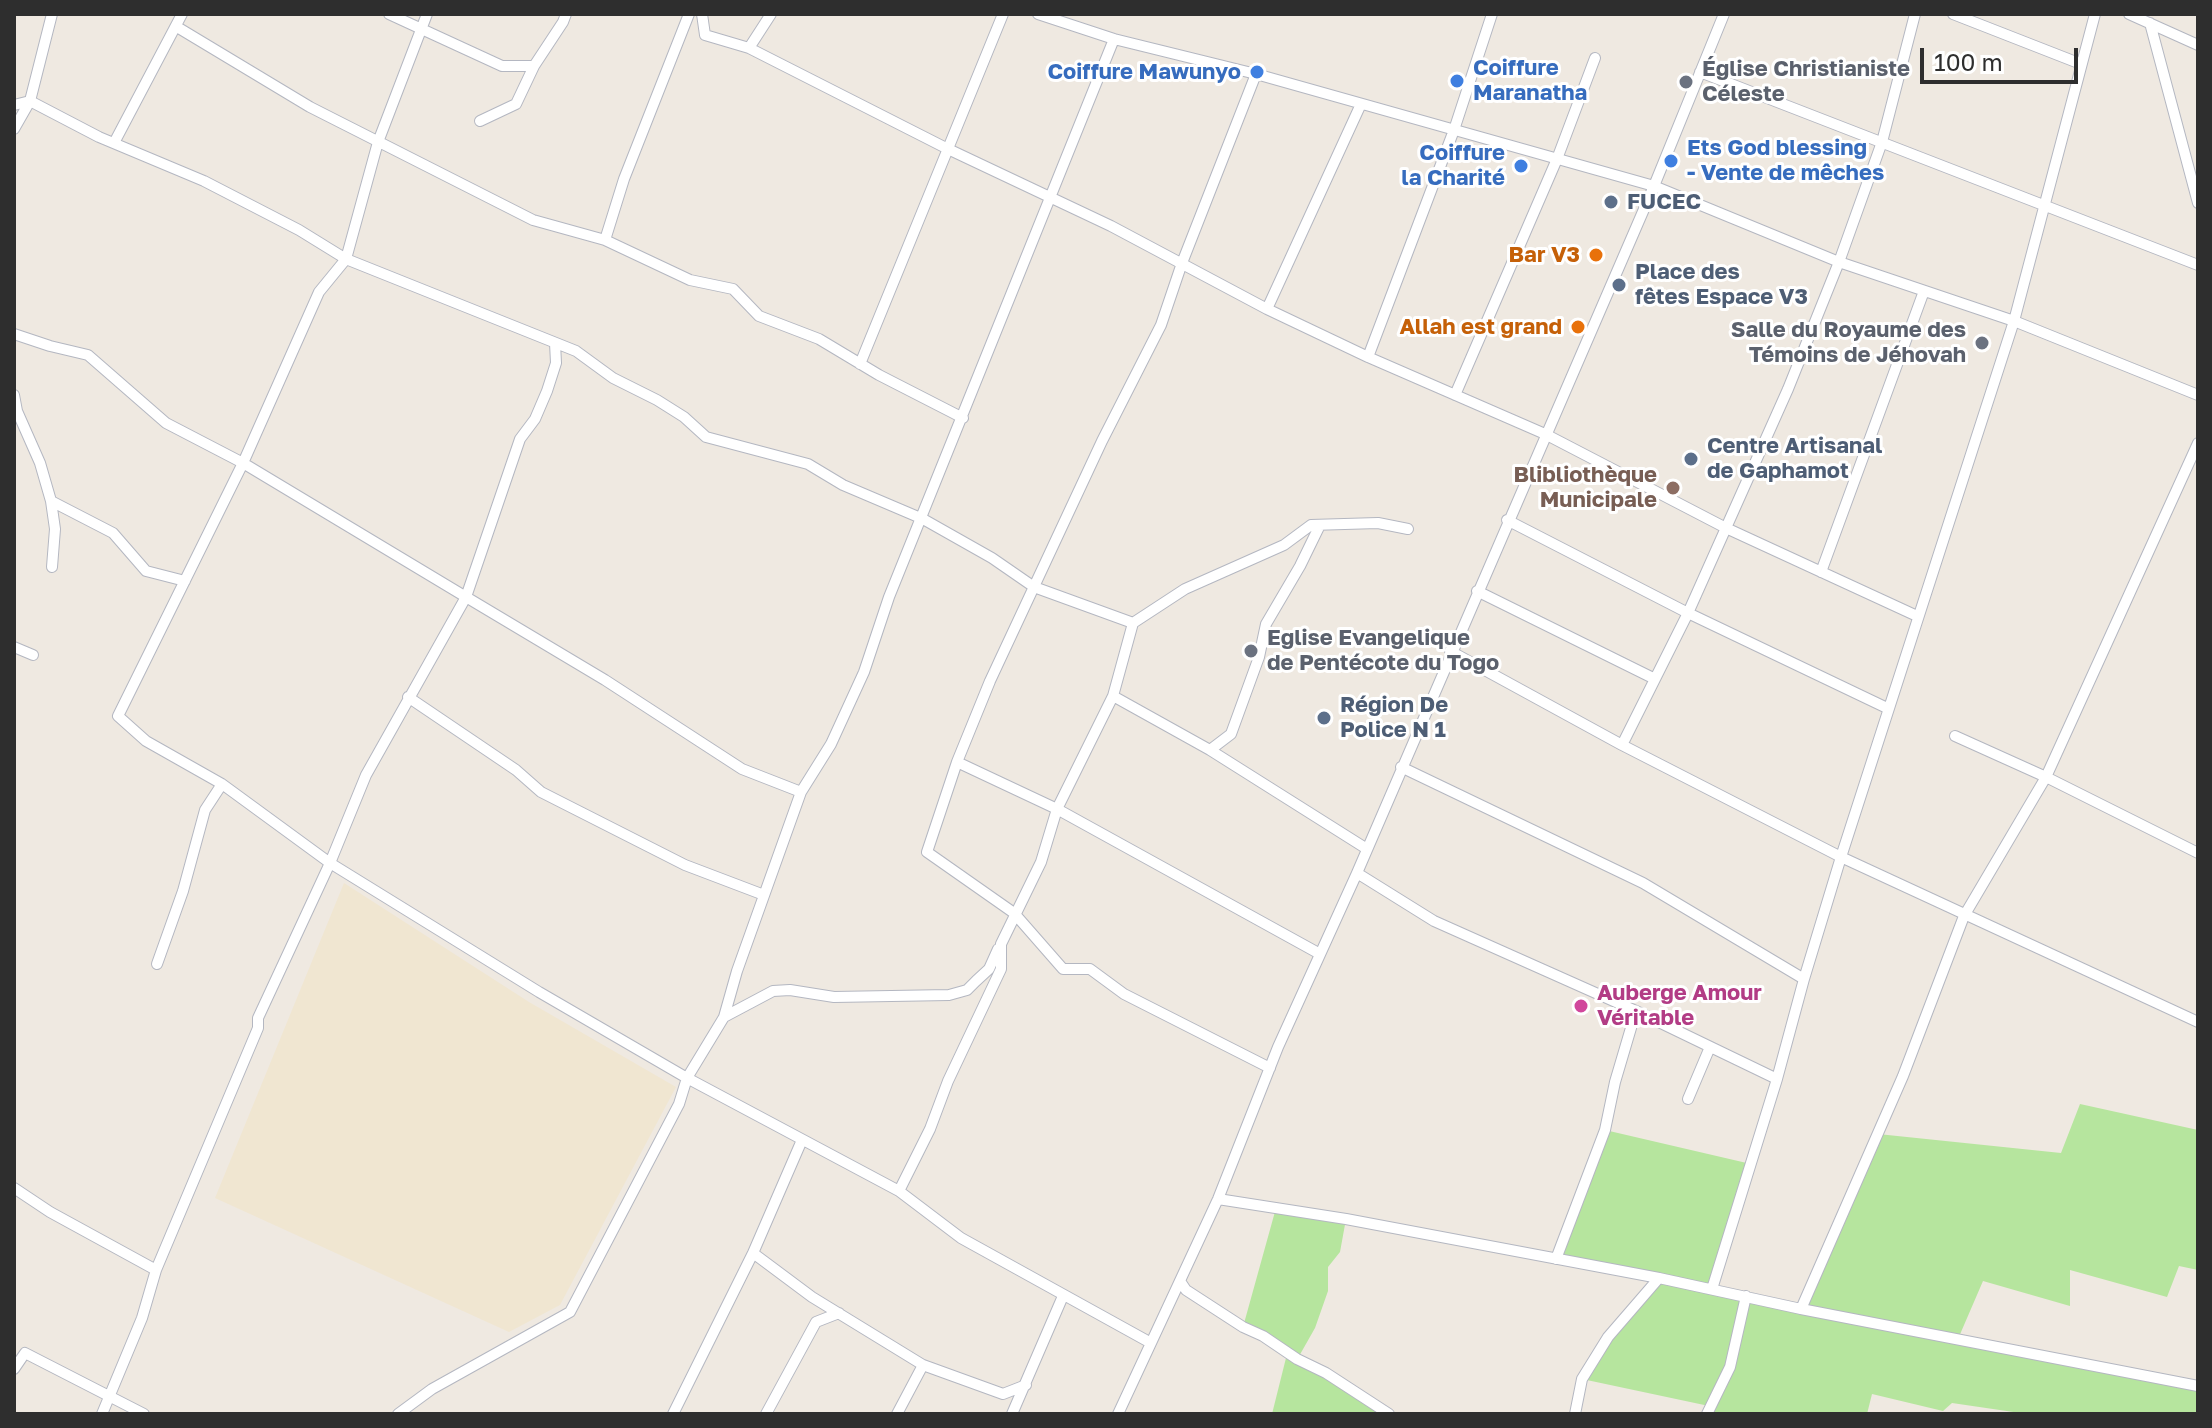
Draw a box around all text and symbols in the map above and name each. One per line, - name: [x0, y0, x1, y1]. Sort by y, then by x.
- scale bar: [1924, 32, 2082, 82]
- text: 100 m: [1934, 47, 2003, 76]
- place label: Coiffure Maranatha: [1473, 55, 1587, 106]
- place label: Église Christianiste Céleste: [1702, 56, 1910, 108]
- place label: Coiffure Mawunyo: [1047, 59, 1241, 85]
- marker: Coiffure Mawunyo: [1248, 63, 1266, 81]
- marker: Coiffure Maranatha: [1448, 72, 1466, 90]
- marker: Église Christianiste Céleste: [1677, 73, 1695, 91]
- place label: Ets God blessing - Vente de mêches: [1687, 135, 1884, 186]
- place label: Coiffure la Charité: [1401, 140, 1505, 192]
- marker: Ets God blessing - Vente de mêches: [1662, 152, 1680, 170]
- marker: Coiffure la Charité: [1512, 157, 1530, 175]
- place label: FUCEC: [1627, 189, 1701, 215]
- marker: FUCEC: [1602, 193, 1620, 211]
- place label: Bar V3: [1509, 242, 1580, 268]
- marker: Bar V3: [1587, 246, 1605, 264]
- place label: Place des fêtes Espace V3: [1635, 259, 1808, 310]
- marker: Place des fêtes Espace V3: [1610, 276, 1628, 294]
- place label: Allah est grand: [1399, 314, 1562, 340]
- place label: Salle du Royaume des Témoins de Jéhovah: [1731, 317, 1966, 368]
- marker: Allah est grand: [1569, 318, 1587, 336]
- marker: Salle du Royaume des Témoins de Jéhovah: [1973, 334, 1991, 352]
- place label: Centre Artisanal de Gaphamot: [1707, 433, 1882, 484]
- marker: Centre Artisanal de Gaphamot: [1682, 450, 1700, 468]
- place label: Blibliothèque Municipale: [1513, 462, 1657, 514]
- marker: Blibliothèque Municipale: [1664, 479, 1682, 497]
- place label: Eglise Evangelique de Pentécote du Togo: [1267, 625, 1499, 676]
- marker: Eglise Evangelique de Pentécote du Togo: [1242, 642, 1260, 660]
- place label: Région De Police N 1: [1340, 692, 1448, 744]
- marker: Région De Police N 1: [1315, 709, 1333, 727]
- place label: Auberge Amour Véritable: [1597, 980, 1762, 1032]
- marker: Auberge Amour Véritable: [1572, 997, 1590, 1015]

